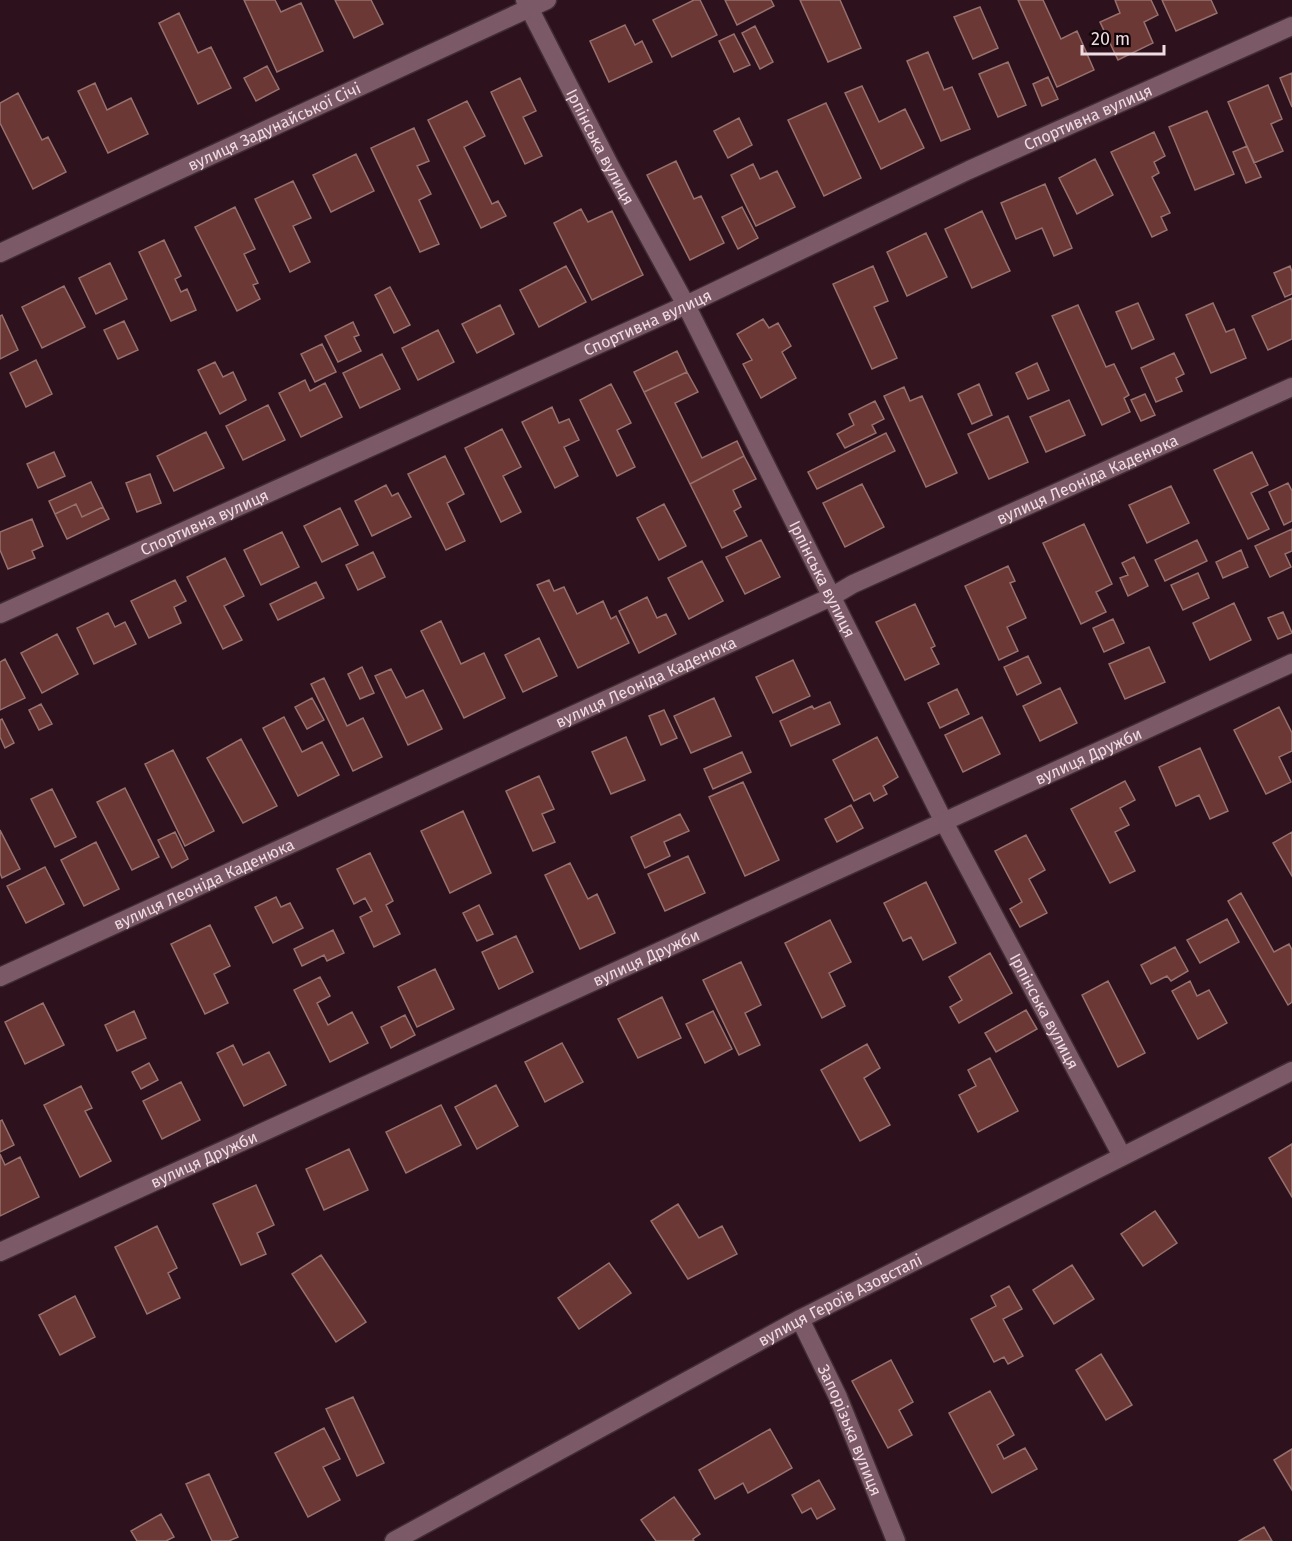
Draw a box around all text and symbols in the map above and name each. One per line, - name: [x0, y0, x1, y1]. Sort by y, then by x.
- scale bar: [1082, 18, 1164, 56]
- text: 20 m: [1091, 28, 1130, 50]
- street label: вулиця Задунайської Січі: [185, 78, 364, 174]
- street label: Спортивна вулиця: [1021, 80, 1155, 154]
- street label: Ірпінська вулиця: [563, 85, 639, 208]
- street label: Спортивна вулиця: [580, 285, 714, 360]
- street label: вулиця Леоніда Каденюка: [993, 430, 1181, 528]
- street label: Спортивна вулиця: [137, 485, 271, 559]
- street label: Ірпінська вулиця: [786, 517, 860, 640]
- street label: вулиця Леоніда Каденюка: [552, 632, 739, 731]
- street label: вулиця Дружби: [1032, 723, 1145, 788]
- street label: вулиця Леоніда Каденюка: [110, 834, 297, 933]
- street label: вулиця Дружби: [590, 925, 702, 990]
- street label: Ірпінська вулиця: [1006, 950, 1083, 1072]
- street label: вулиця Дружби: [147, 1127, 260, 1192]
- street label: вулиця Героїв Азовсталі: [755, 1250, 925, 1350]
- street label: Запорізька вулиця: [814, 1361, 886, 1499]

